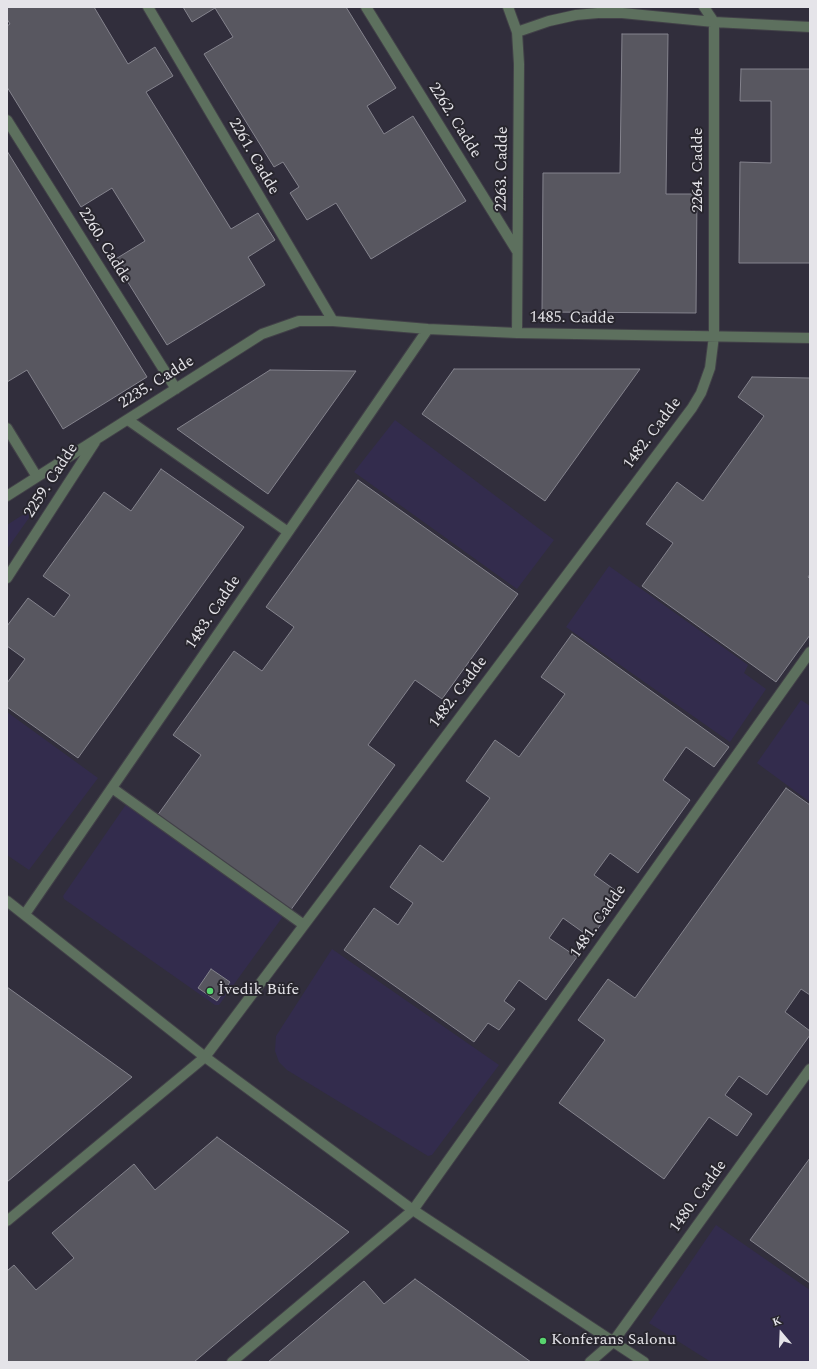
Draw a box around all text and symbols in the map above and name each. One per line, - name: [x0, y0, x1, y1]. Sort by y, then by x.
- street label: 2262. Cadde: [423, 80, 485, 162]
- street label: 2261. Cadde: [223, 115, 283, 199]
- street label: 2263. Cadde: [493, 126, 513, 212]
- street label: 2264. Cadde: [689, 127, 709, 213]
- street label: 2260. Cadde: [73, 205, 135, 287]
- street label: 1485. Cadde: [529, 309, 615, 329]
- street label: 2235. Cadde: [116, 352, 198, 414]
- street label: 1482. Cadde: [620, 394, 686, 474]
- street label: 2259. Cadde: [21, 440, 83, 522]
- street label: 1483. Cadde: [182, 572, 246, 654]
- street label: 1482. Cadde: [426, 653, 492, 733]
- street label: 1481. Cadde: [567, 882, 631, 962]
- place label: İvedik Büfe: [218, 981, 299, 1001]
- marker: İvedik Büfe: [205, 986, 215, 996]
- street label: 1480. Cadde: [666, 1157, 732, 1237]
- text: K: [770, 1312, 784, 1331]
- north arrow: [761, 1313, 801, 1353]
- place label: Konferans Salonu: [551, 1331, 676, 1351]
- marker: Konferans Salonu: [538, 1336, 548, 1346]

